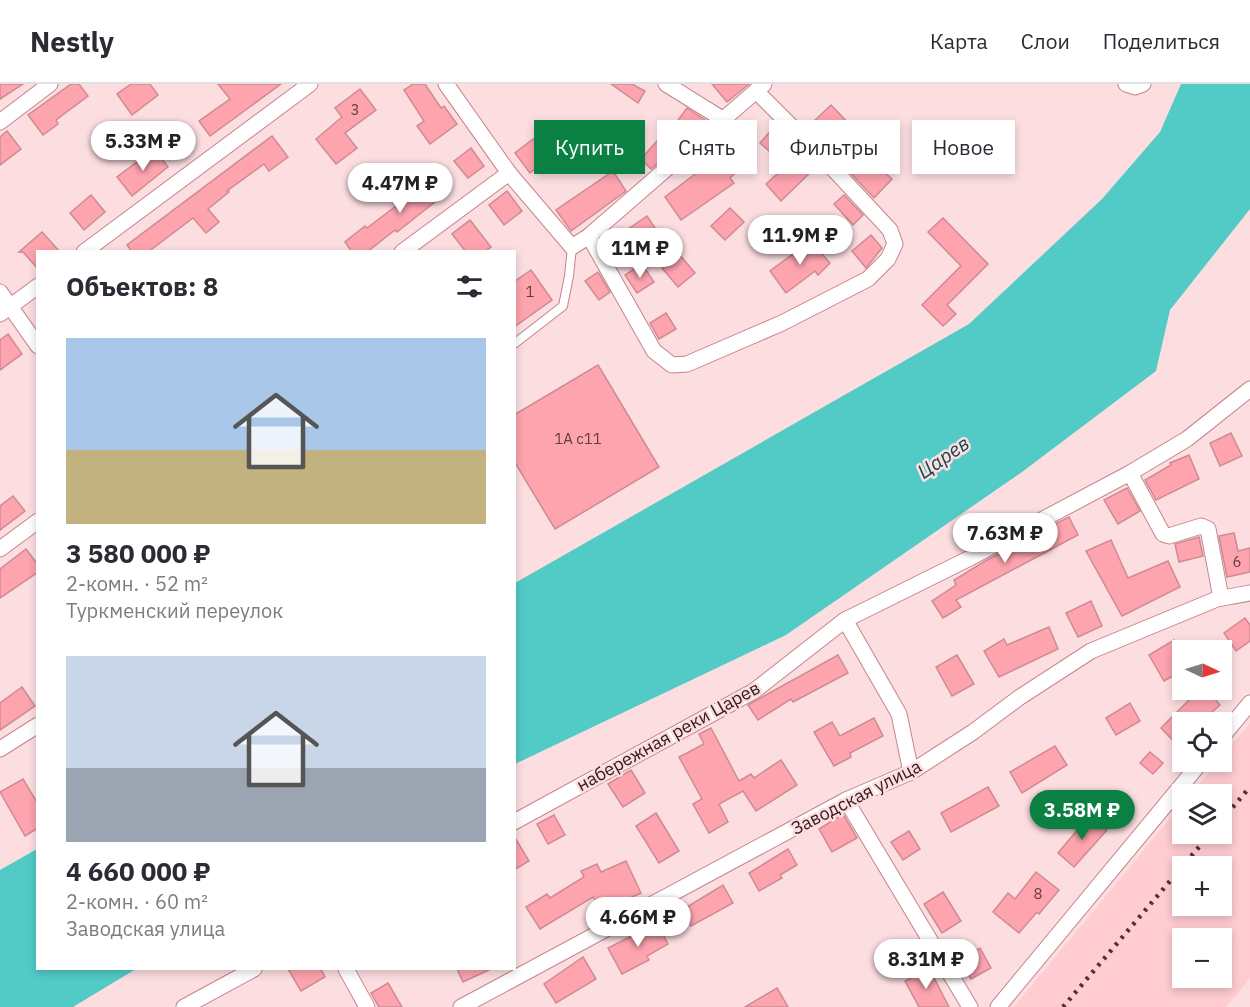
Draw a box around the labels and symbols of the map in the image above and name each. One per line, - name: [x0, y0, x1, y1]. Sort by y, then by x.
- house number: 3: [350, 100, 360, 119]
- pin: 5.33M ₽: [88, 121, 198, 172]
- pin: 4.47M ₽: [345, 163, 455, 214]
- pin: 11.9M ₽: [745, 215, 855, 266]
- pin: 11M ₽: [598, 228, 682, 279]
- house number: 1: [525, 282, 535, 301]
- house number: 1А с11: [554, 429, 602, 448]
- water label: Царев: [912, 429, 974, 485]
- pin: 7.63M ₽: [950, 513, 1060, 564]
- house number: 6: [1232, 552, 1242, 571]
- north arrow: [1172, 640, 1232, 700]
- street label: набережная реки Царев: [572, 676, 764, 796]
- street label: Заводская улица: [787, 754, 925, 840]
- pin: 3.58M ₽: [1027, 790, 1137, 841]
- house number: 8: [1033, 884, 1043, 903]
- pin: 4.66M ₽: [583, 897, 693, 948]
- pin: 8.31M ₽: [871, 939, 981, 990]

